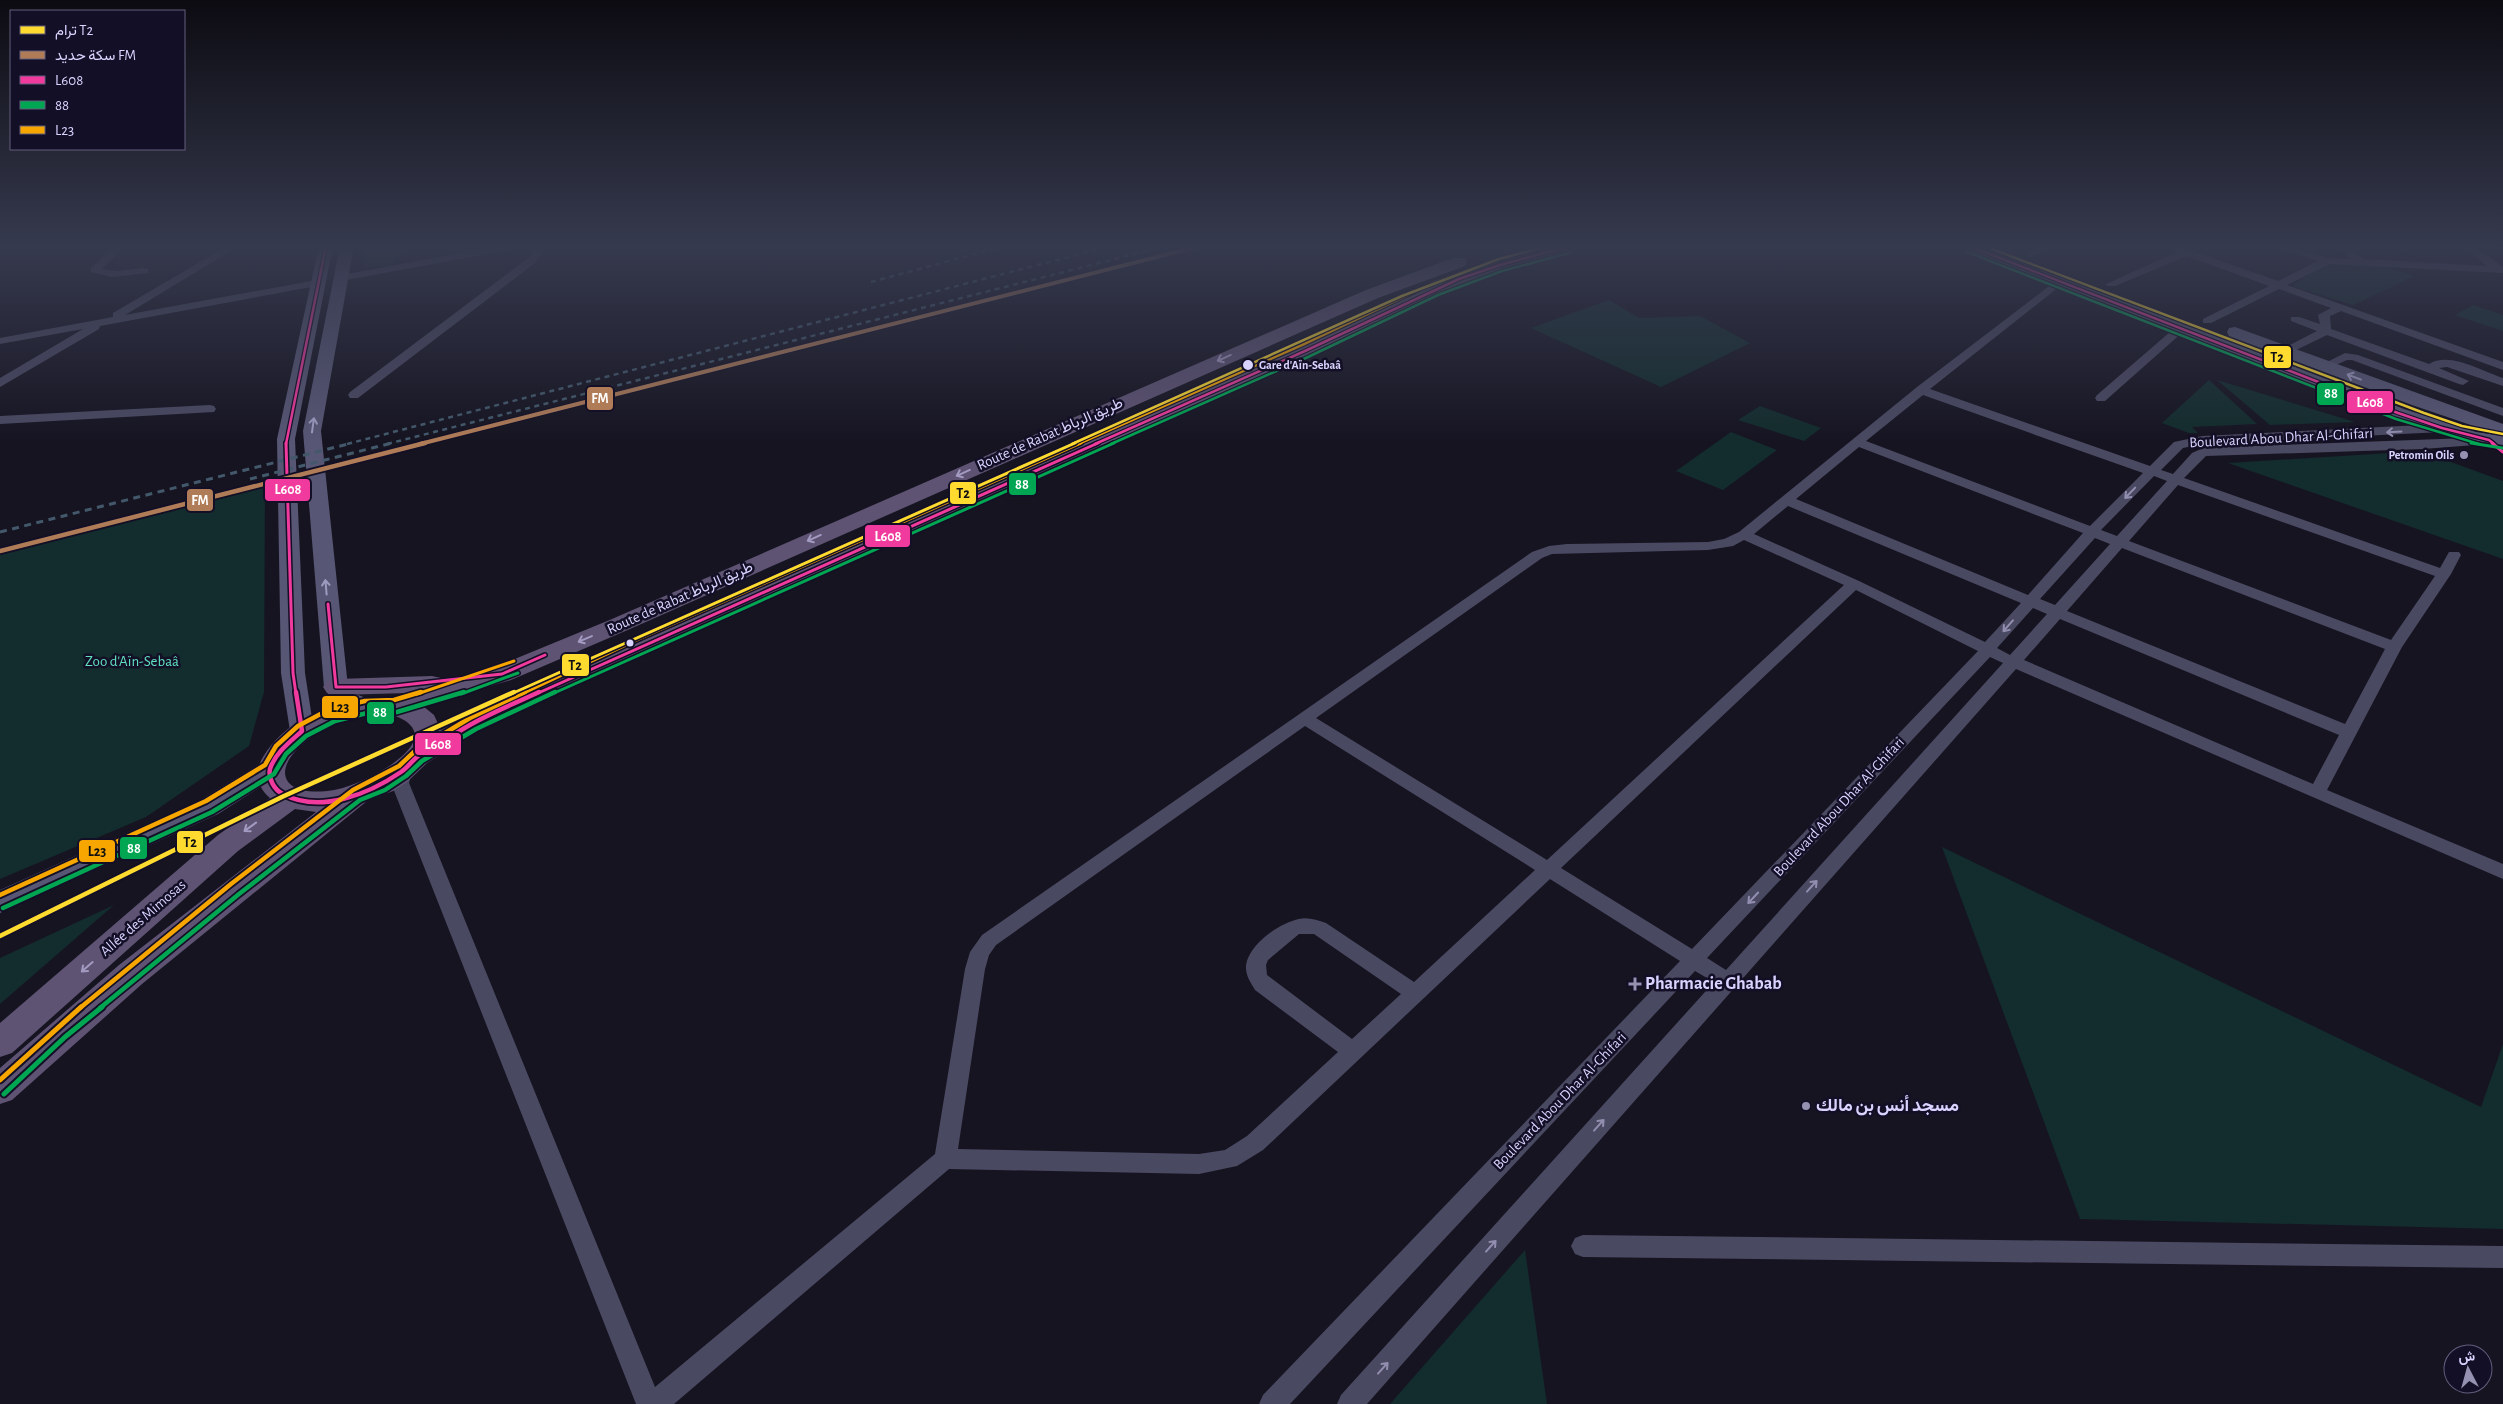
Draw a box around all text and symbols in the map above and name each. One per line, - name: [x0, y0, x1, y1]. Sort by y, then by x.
- legend: [10, 10, 185, 150]
- text: ترام T2: [55, 23, 94, 40]
- text: سكة حديد FM: [55, 48, 136, 64]
- text: L608: [55, 73, 83, 88]
- text: 88: [55, 98, 69, 113]
- text: L23: [55, 123, 74, 138]
- line badge: T2: [2263, 345, 2292, 369]
- text: T2: [2270, 351, 2284, 365]
- one-way arrow: [1217, 354, 1232, 364]
- marker: Gare d'Aïn-Sebaâ: [1241, 358, 1255, 372]
- place label: Gare d'Aïn-Sebaâ: [1259, 359, 1341, 371]
- one-way arrow: [2347, 372, 2363, 381]
- line badge: 88: [2316, 382, 2345, 406]
- line badge: FM: [586, 386, 614, 411]
- text: 88: [2324, 387, 2338, 401]
- line badge: L608: [2346, 390, 2394, 414]
- text: FM: [591, 392, 609, 406]
- street label: Route de Rabat طريق الرباط: [975, 395, 1126, 475]
- text: L608: [2356, 396, 2384, 410]
- one-way arrow: [309, 417, 319, 433]
- street label: Boulevard Abou Dhar Al-Ghifari: [2189, 426, 2373, 450]
- one-way arrow: [2386, 427, 2402, 437]
- place label: Petromin Oils: [2388, 449, 2454, 461]
- marker: Petromin Oils: [2458, 449, 2470, 461]
- one-way arrow: [956, 468, 971, 478]
- line badge: 88: [1008, 472, 1037, 496]
- line badge: L608: [264, 478, 311, 502]
- text: 88: [1015, 478, 1029, 492]
- line badge: T2: [949, 481, 977, 505]
- text: L608: [274, 483, 302, 497]
- text: T2: [956, 487, 970, 501]
- one-way arrow: [2124, 487, 2136, 500]
- line badge: FM: [186, 488, 214, 512]
- text: FM: [191, 494, 209, 508]
- line badge: L608: [864, 524, 911, 548]
- text: L608: [874, 530, 902, 544]
- one-way arrow: [807, 534, 822, 544]
- street label: Route de Rabat طريق الرباط: [605, 559, 756, 639]
- one-way arrow: [322, 579, 331, 595]
- one-way arrow: [2002, 620, 2014, 633]
- one-way arrow: [578, 634, 593, 644]
- unlabelled marker: [625, 638, 635, 648]
- line badge: T2: [561, 653, 590, 677]
- park label: Zoo d'Aïn-Sebaâ: [85, 654, 179, 669]
- text: T2: [568, 659, 582, 673]
- line badge: L23: [321, 695, 359, 719]
- text: L23: [331, 701, 349, 715]
- line badge: 88: [366, 701, 395, 725]
- text: 88: [373, 706, 387, 720]
- line badge: L608: [414, 732, 462, 756]
- street label: Boulevard Abou Dhar Al-Ghifari: [1771, 735, 1907, 879]
- text: L608: [424, 738, 452, 752]
- one-way arrow: [243, 822, 257, 832]
- line badge: T2: [176, 830, 204, 854]
- line badge: 88: [119, 836, 148, 860]
- text: T2: [183, 836, 197, 850]
- line badge: L23: [78, 839, 116, 863]
- text: 88: [127, 842, 141, 856]
- text: L23: [88, 845, 106, 859]
- street label: Allée des Mimosas: [97, 877, 189, 959]
- one-way arrow: [1806, 880, 1818, 893]
- one-way arrow: [1747, 892, 1759, 904]
- one-way arrow: [81, 961, 94, 972]
- place label: Pharmacie Ghabab: [1645, 975, 1782, 993]
- marker: Pharmacie Ghabab: [1629, 978, 1641, 990]
- street label: Boulevard Abou Dhar Al-Ghifari: [1491, 1030, 1629, 1172]
- place label: مسجد أنس بن مالك: [1816, 1095, 1959, 1116]
- marker: مسجد أنس بن مالك: [1800, 1100, 1812, 1112]
- one-way arrow: [1593, 1119, 1605, 1132]
- one-way arrow: [1485, 1240, 1497, 1253]
- north arrow: [2443, 1344, 2493, 1394]
- text: ش: [2458, 1349, 2476, 1366]
- one-way arrow: [1377, 1361, 1389, 1374]

